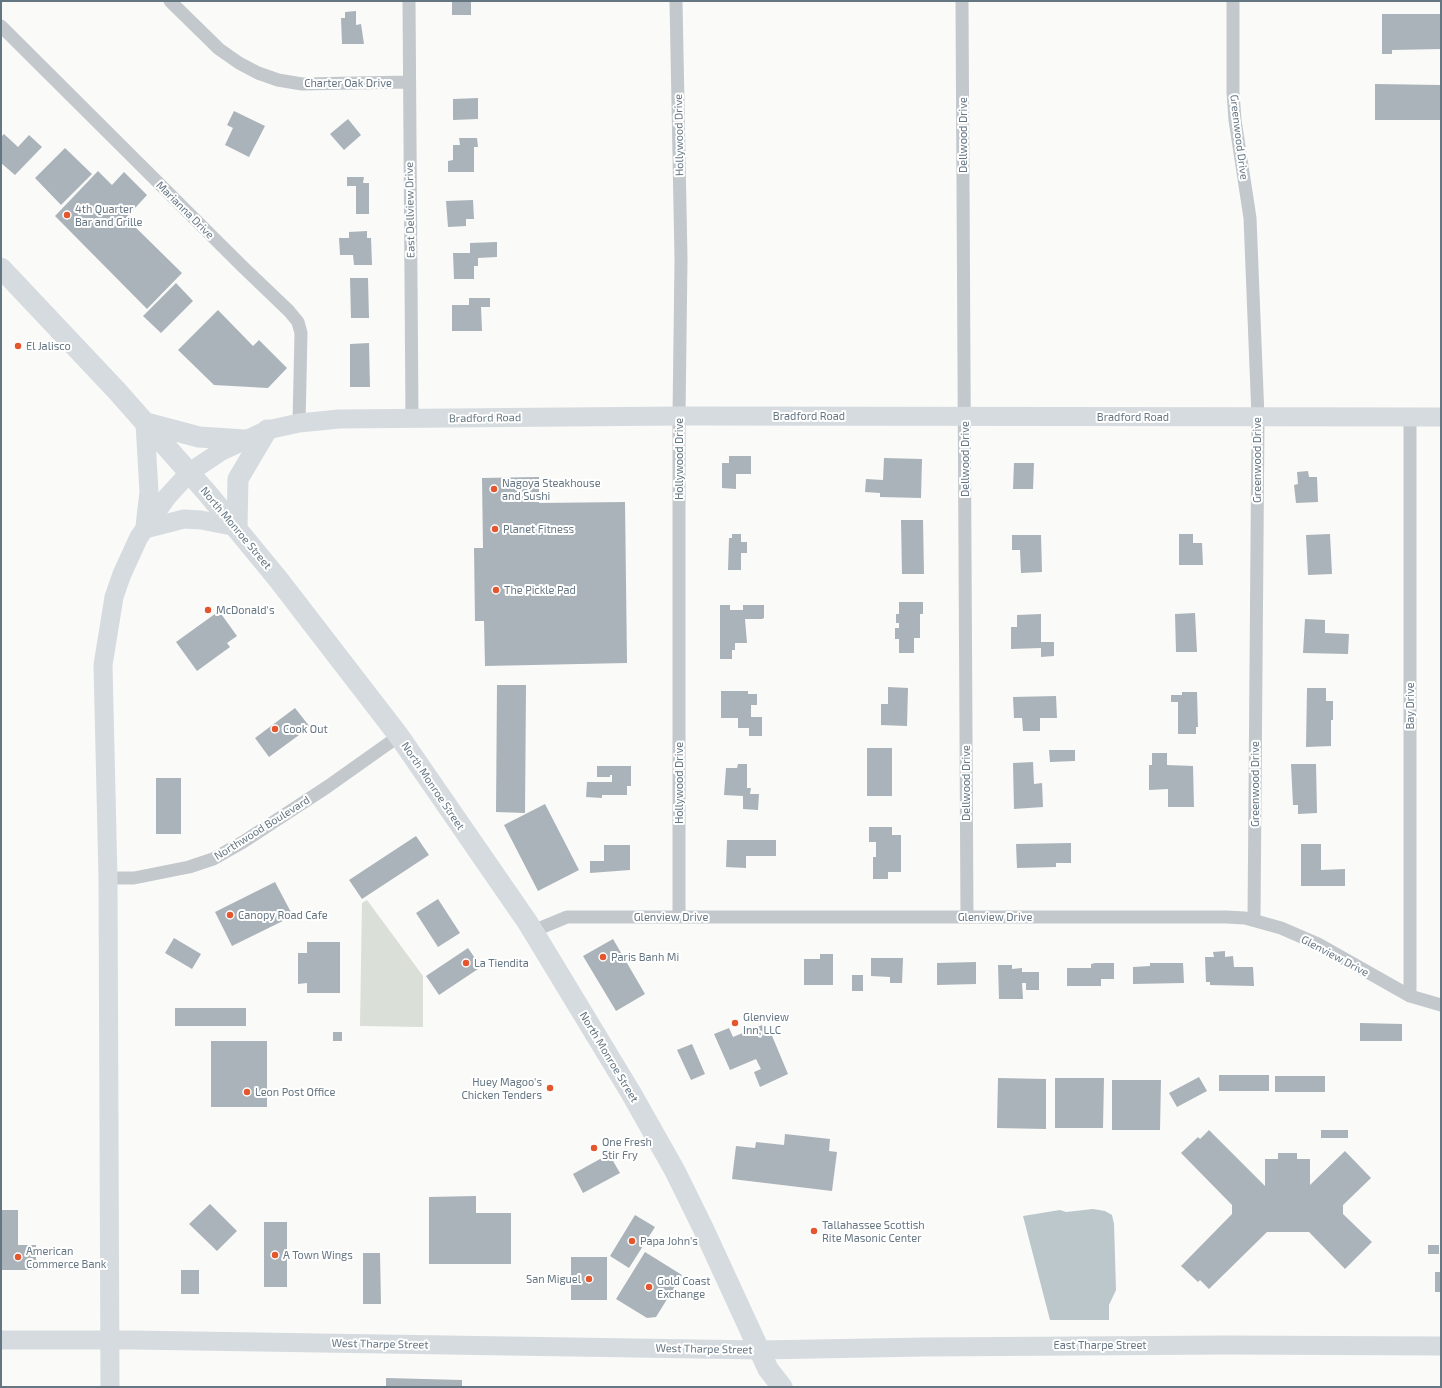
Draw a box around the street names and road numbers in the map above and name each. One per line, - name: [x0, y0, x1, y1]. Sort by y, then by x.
- street label: Charter Oak Drive: [304, 76, 392, 90]
- street label: Hollywood Drive: [672, 94, 686, 176]
- street label: Greenwood Drive: [1227, 94, 1251, 180]
- street label: Dellwood Drive: [956, 97, 970, 173]
- street label: East Dellview Drive: [403, 162, 417, 258]
- street label: Marianna Drive: [153, 178, 217, 242]
- street label: Bradford Road: [773, 409, 845, 423]
- street label: Bradford Road: [1097, 410, 1169, 424]
- street label: Bradford Road: [449, 411, 521, 425]
- street label: Greenwood Drive: [1250, 417, 1264, 503]
- street label: Hollywood Drive: [672, 418, 686, 500]
- street label: Dellwood Drive: [958, 421, 972, 497]
- street label: North Monroe Street: [198, 484, 274, 572]
- street label: Bay Drive: [1403, 682, 1417, 730]
- street label: North Monroe Street: [399, 740, 467, 832]
- street label: Greenwood Drive: [1248, 741, 1262, 827]
- street label: Hollywood Drive: [672, 742, 686, 824]
- street label: Dellwood Drive: [959, 745, 973, 821]
- street label: Northwood Boulevard: [212, 793, 312, 863]
- street label: Glenview Drive: [634, 910, 708, 924]
- street label: Glenview Drive: [958, 910, 1032, 924]
- street label: Glenview Drive: [1299, 933, 1371, 979]
- street label: North Monroe Street: [577, 1009, 641, 1105]
- street label: West Tharpe Street: [331, 1337, 429, 1351]
- street label: East Tharpe Street: [1054, 1338, 1146, 1352]
- street label: West Tharpe Street: [655, 1342, 753, 1356]

